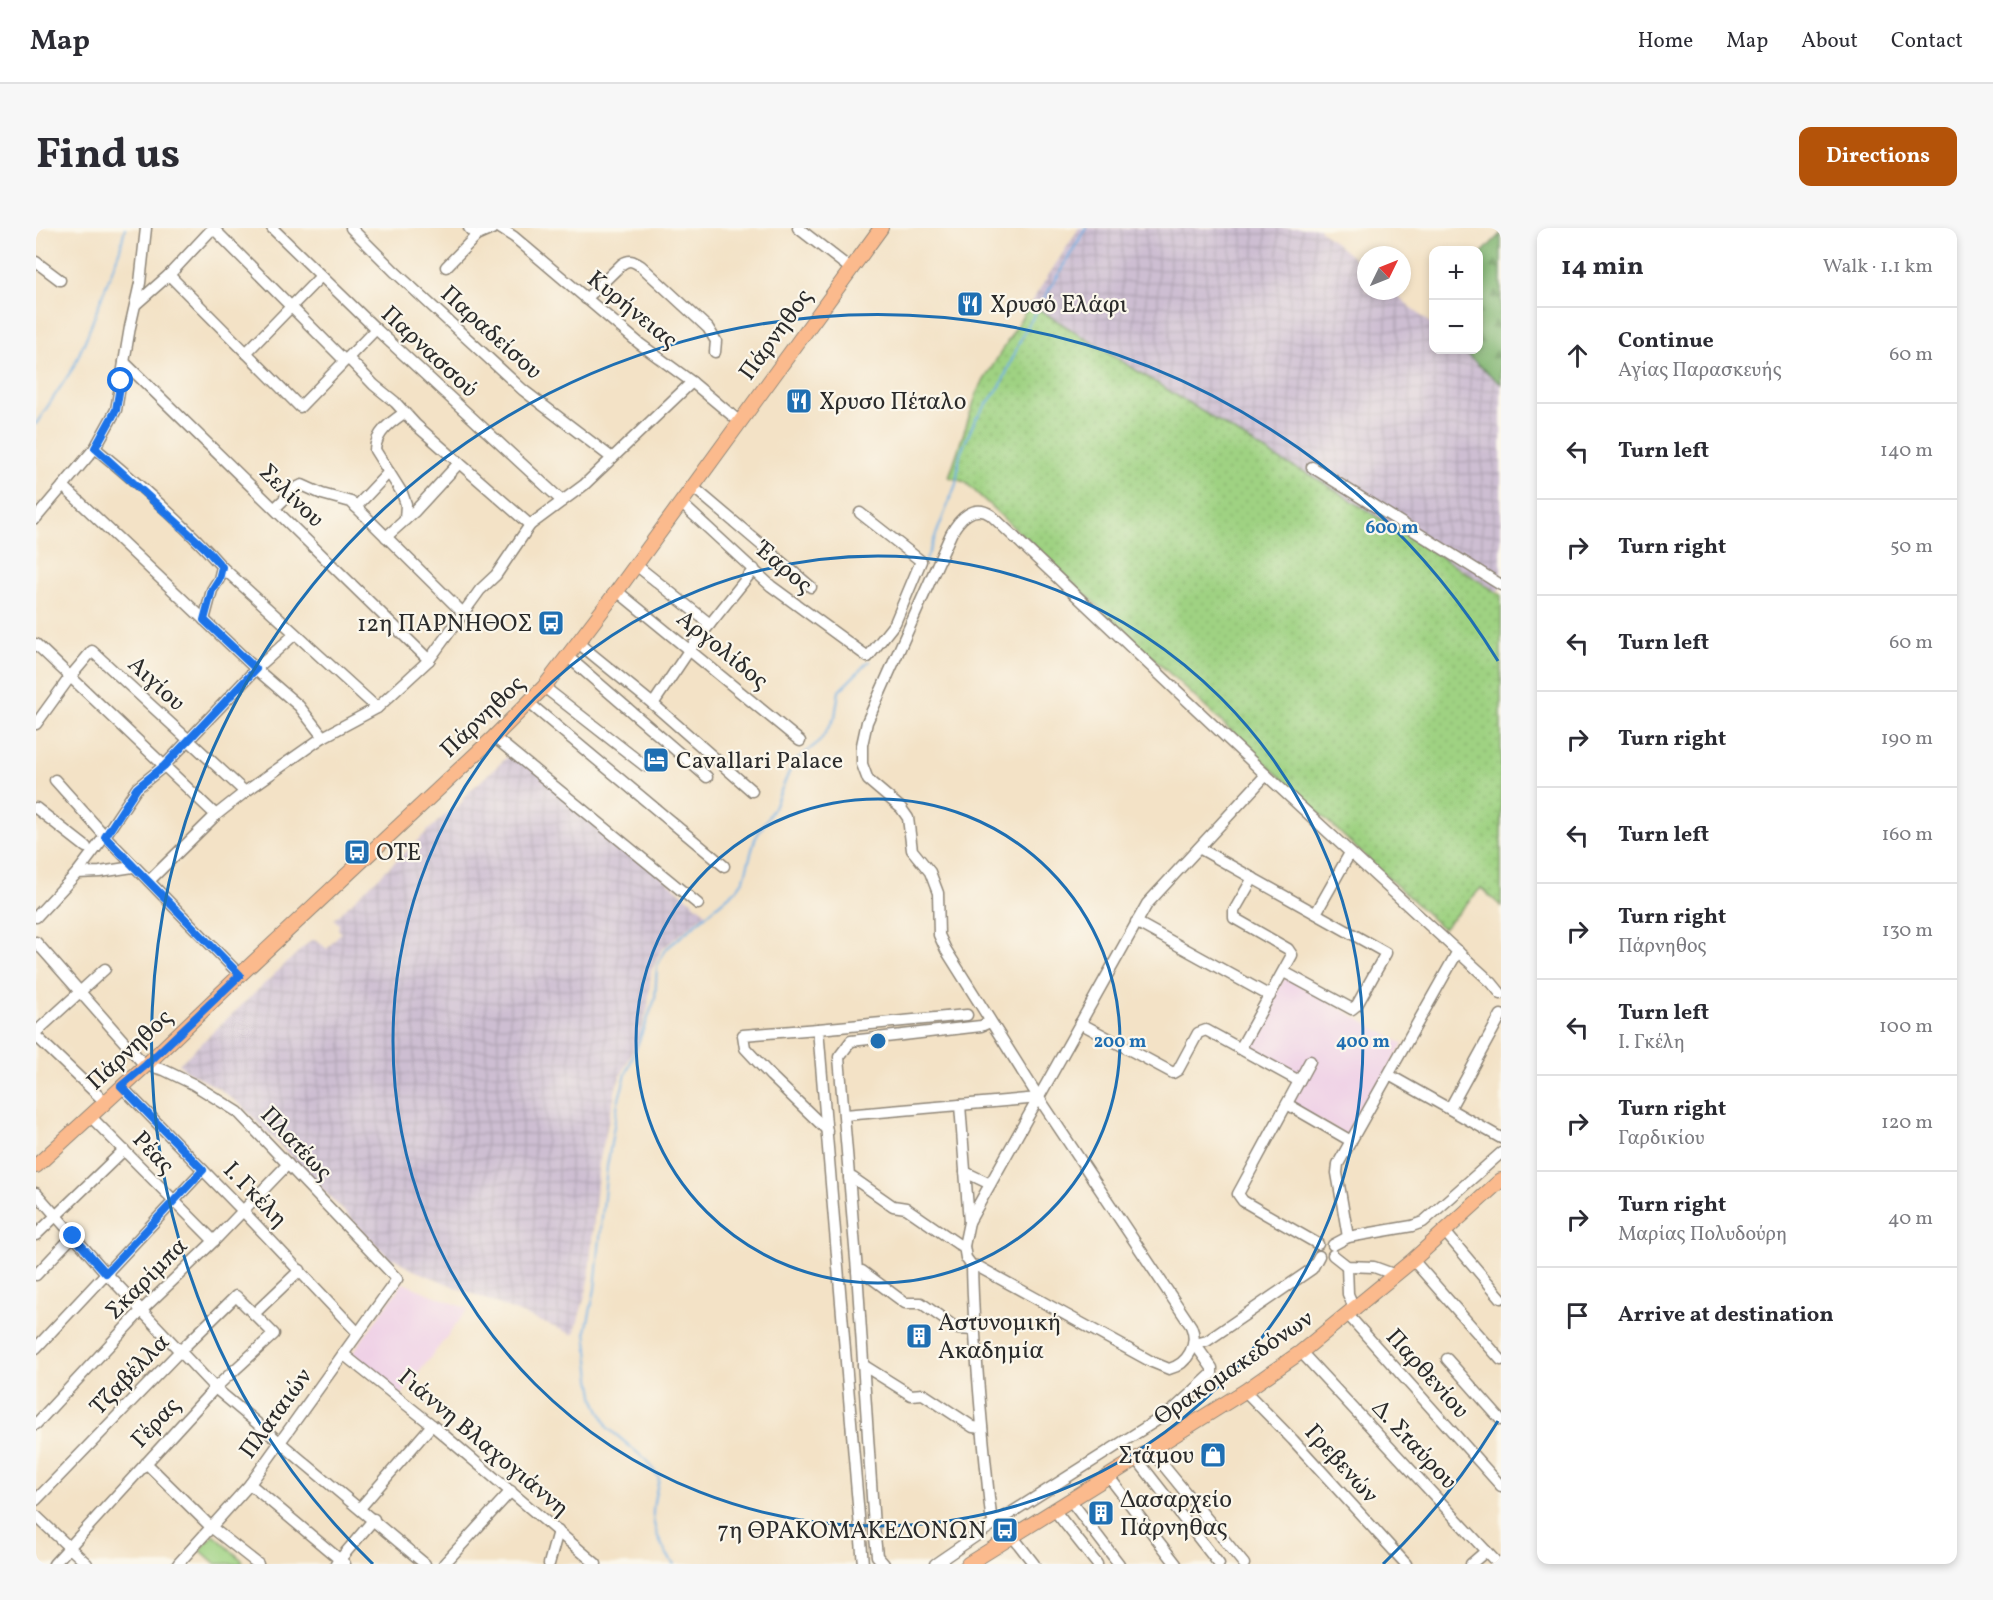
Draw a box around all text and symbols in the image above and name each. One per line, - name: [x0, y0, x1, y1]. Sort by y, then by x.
- text: Map: [30, 22, 90, 61]
- text: Home: [1638, 27, 1693, 56]
- text: Map: [1726, 27, 1768, 56]
- text: About: [1801, 27, 1858, 56]
- text: Contact: [1891, 27, 1963, 56]
- text: Find us: [36, 127, 180, 186]
- button: Directions: [1799, 127, 1957, 186]
- north arrow: [1357, 246, 1411, 300]
- map controls: [1429, 246, 1483, 354]
- button: +: [1429, 246, 1483, 300]
- text: 14 min: [1561, 249, 1644, 285]
- text: Walk · 1.1 km: [1823, 253, 1933, 281]
- street label: Κυρήνειας: [579, 263, 684, 358]
- street label: Παραδείσου: [432, 279, 549, 388]
- street label: Πάρνηθος: [732, 282, 822, 388]
- restaurant icon: Χρυσό Ελάφι: [955, 289, 985, 319]
- place label: Χρυσό Ελάφι: [990, 289, 1128, 323]
- street label: Παρνασσού: [373, 299, 485, 406]
- button: −: [1429, 300, 1483, 354]
- text: Continue: [1618, 326, 1714, 357]
- icon: ahead: [1561, 339, 1594, 372]
- text: 60 m: [1889, 341, 1933, 369]
- text: Αγίας Παρασκευής: [1618, 357, 1782, 385]
- route start: [107, 367, 133, 393]
- restaurant icon: Χρυσο Πέταλο: [784, 386, 814, 416]
- place label: Χρυσο Πέταλο: [819, 386, 966, 420]
- icon: left: [1561, 435, 1594, 468]
- text: Turn left: [1618, 436, 1709, 467]
- text: 140 m: [1880, 437, 1933, 465]
- street label: Σελίνου: [250, 457, 331, 536]
- text: 600 m: [1365, 516, 1419, 541]
- icon: right: [1561, 531, 1594, 564]
- text: Turn right: [1618, 532, 1726, 563]
- street label: Έαρος: [747, 533, 819, 602]
- text: 50 m: [1890, 533, 1933, 561]
- street label: Αργολίδος: [668, 603, 775, 698]
- place label: 12η ΠΑΡΝΗΘΟΣ: [357, 608, 532, 642]
- bus stop icon: 12η ΠΑΡΝΗΘΟΣ: [536, 608, 566, 638]
- icon: left: [1561, 627, 1594, 660]
- text: Turn left: [1618, 628, 1709, 659]
- text: 60 m: [1889, 629, 1933, 657]
- street label: Αιγίου: [119, 649, 192, 720]
- street label: Πάρνηθος: [433, 668, 533, 767]
- icon: right: [1561, 723, 1594, 756]
- text: Turn right: [1618, 724, 1726, 755]
- text: 190 m: [1881, 725, 1933, 753]
- hotel icon: Cavallari Palace: [641, 745, 671, 775]
- place label: Cavallari Palace: [676, 745, 843, 779]
- icon: left: [1561, 819, 1594, 852]
- text: Turn left: [1618, 820, 1709, 851]
- text: 160 m: [1881, 821, 1933, 849]
- bus stop icon: ΟΤΕ: [342, 837, 372, 867]
- place label: ΟΤΕ: [376, 837, 421, 871]
- text: Turn right: [1618, 902, 1726, 933]
- icon: right: [1561, 915, 1594, 948]
- text: 130 m: [1882, 917, 1933, 945]
- text: Πάρνηθος: [1618, 933, 1707, 961]
- text: Turn left: [1618, 998, 1709, 1029]
- street label: Πάρνηθος: [80, 1002, 181, 1099]
- icon: left: [1561, 1011, 1594, 1044]
- text: 100 m: [1879, 1013, 1933, 1041]
- text: Ι. Γκέλη: [1618, 1029, 1685, 1057]
- text: 200 m: [1094, 1030, 1146, 1055]
- text: 400 m: [1336, 1030, 1390, 1055]
- centre of rings: [868, 1031, 888, 1051]
- text: Turn right: [1618, 1094, 1726, 1125]
- street label: Πλατέως: [252, 1100, 340, 1189]
- icon: right: [1561, 1107, 1594, 1140]
- text: 120 m: [1881, 1109, 1933, 1137]
- street label: Ρέας: [123, 1124, 182, 1183]
- text: Γαρδικίου: [1618, 1125, 1705, 1153]
- street label: Ι. Γκέλη: [214, 1155, 295, 1236]
- text: Turn right: [1618, 1190, 1726, 1221]
- icon: right: [1561, 1203, 1594, 1236]
- text: 40 m: [1888, 1205, 1933, 1233]
- text: Μαρίας Πολυδούρη: [1618, 1221, 1787, 1249]
- route end: [59, 1222, 85, 1248]
- street label: Σκαρίμπα: [99, 1231, 196, 1328]
- icon: arrive: [1561, 1299, 1594, 1332]
- text: Arrive at destination: [1618, 1300, 1834, 1331]
- street label: Θρακομακεδόνων: [1148, 1302, 1321, 1435]
- place label: Αστυνομική Ακαδημία: [938, 1307, 1061, 1369]
- building icon: Αστυνομική Ακαδημία: [904, 1321, 934, 1351]
- street label: Παρθενίου: [1377, 1322, 1476, 1427]
- street label: Τζαβέλλα: [83, 1327, 178, 1424]
- street label: Πλαταιών: [232, 1362, 321, 1466]
- street label: Γιάννη Βλαχογιάννη: [390, 1362, 576, 1526]
- street label: Γέρας: [124, 1390, 189, 1457]
- street label: Δ. Σταύρου: [1363, 1393, 1464, 1498]
- street label: Γρεβενών: [1296, 1417, 1386, 1512]
- place label: Στάμου: [1118, 1440, 1194, 1474]
- shop icon: Στάμου: [1198, 1440, 1228, 1470]
- place label: Δασαρχείο Πάρνηθας: [1120, 1484, 1232, 1546]
- building icon: Δασαρχείο Πάρνηθας: [1086, 1498, 1116, 1528]
- place label: 7η ΘΡΑΚΟΜΑΚΕΔΟΝΩΝ: [717, 1515, 986, 1549]
- bus stop icon: 7η ΘΡΑΚΟΜΑΚΕΔΟΝΩΝ: [990, 1515, 1020, 1545]

